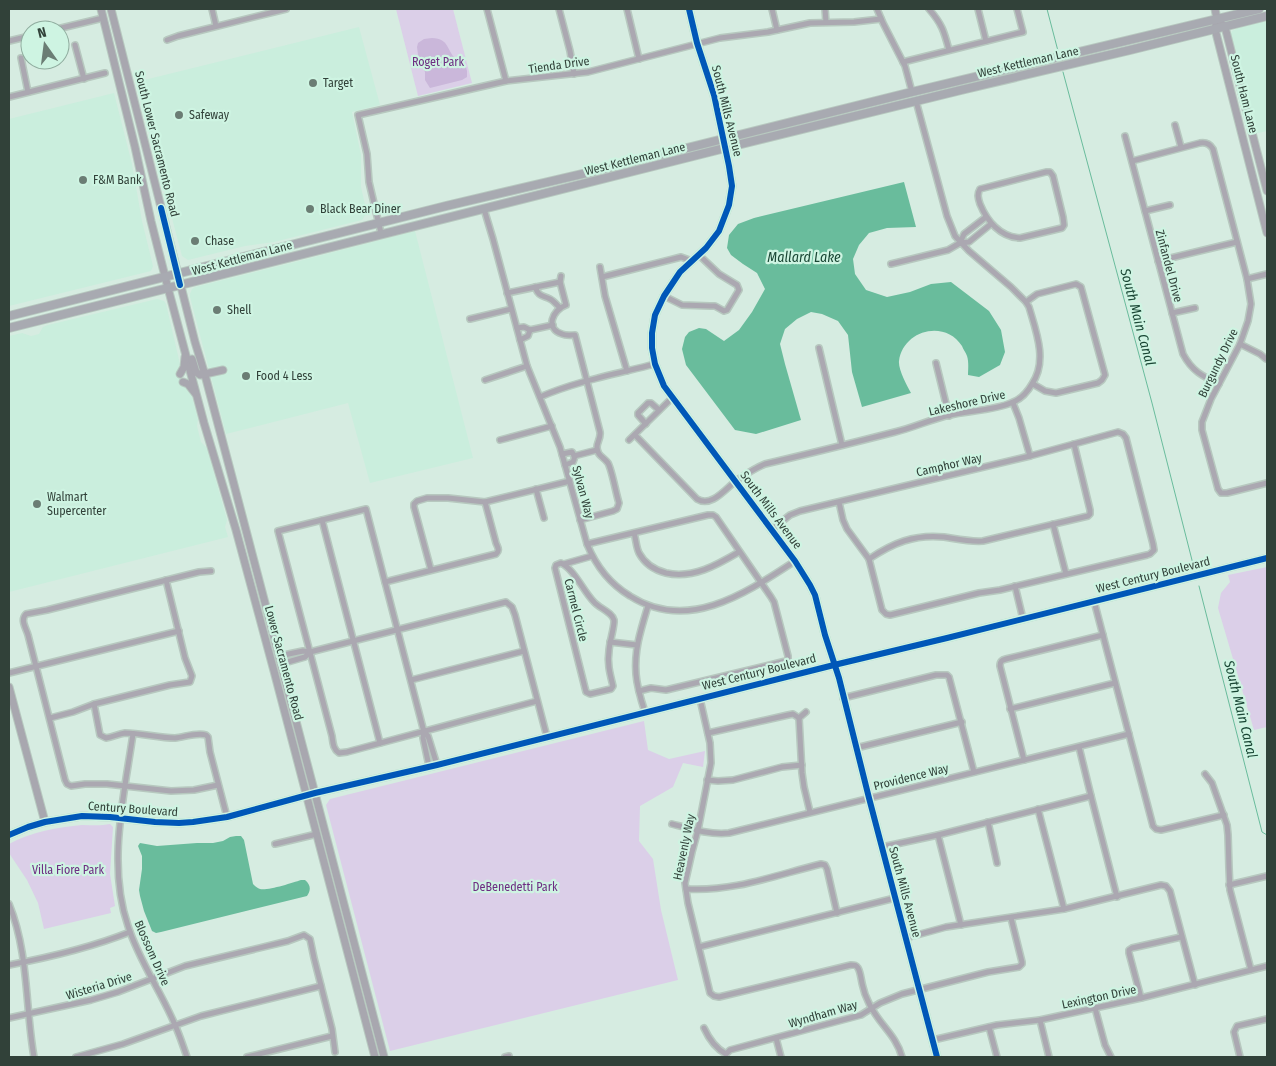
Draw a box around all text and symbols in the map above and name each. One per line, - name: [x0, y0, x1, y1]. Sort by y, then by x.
- north arrow: [20, 20, 70, 70]
- text: N: [36, 24, 48, 42]
- street label: West Kettleman Lane: [976, 44, 1080, 80]
- street label: South Ham Lane: [1228, 53, 1261, 135]
- street label: Tienda Drive: [528, 54, 590, 76]
- park label: Roget Park: [412, 55, 464, 69]
- street label: South Mills Avenue: [709, 64, 745, 158]
- street label: South Lower Sacramento Road: [132, 70, 182, 218]
- place label: Target: [323, 76, 353, 90]
- marker: Target: [307, 77, 319, 89]
- place label: Safeway: [189, 108, 230, 122]
- marker: Safeway: [173, 109, 185, 121]
- street label: West Kettleman Lane: [583, 140, 687, 178]
- place label: F&M Bank: [93, 173, 142, 187]
- marker: F&M Bank: [77, 174, 89, 186]
- place label: Black Bear Diner: [320, 202, 402, 216]
- marker: Black Bear Diner: [304, 203, 316, 215]
- street label: Zinfandel Drive: [1153, 228, 1185, 304]
- place label: Chase: [205, 234, 234, 248]
- marker: Chase: [189, 235, 201, 247]
- street label: West Kettleman Lane: [190, 238, 294, 278]
- water label: Mallard Lake: [767, 249, 841, 266]
- water label: South Main Canal: [1116, 266, 1159, 368]
- place label: Shell: [227, 303, 252, 317]
- marker: Shell: [211, 304, 223, 316]
- street label: Burgundy Drive: [1195, 326, 1241, 400]
- place label: Food 4 Less: [256, 369, 312, 383]
- marker: Food 4 Less: [240, 370, 252, 382]
- street label: Lakeshore Drive: [927, 387, 1007, 419]
- street label: Camphor Way: [915, 451, 984, 479]
- street label: Sylvan Way: [569, 464, 597, 521]
- street label: South Mills Avenue: [737, 468, 805, 552]
- place label: Walmart Supercenter: [47, 490, 107, 518]
- marker: Walmart Supercenter: [31, 498, 43, 510]
- street label: West Century Boulevard: [1095, 554, 1211, 596]
- street label: Carmel Circle: [561, 577, 591, 643]
- street label: Lower Sacramento Road: [262, 604, 306, 722]
- street label: West Century Boulevard: [701, 651, 817, 693]
- water label: South Main Canal: [1220, 658, 1261, 760]
- street label: Providence Way: [872, 761, 950, 793]
- street label: Century Boulevard: [88, 799, 178, 819]
- street label: Heavenly Way: [670, 812, 698, 881]
- street label: South Mills Avenue: [886, 845, 924, 939]
- park label: Villa Fiore Park: [32, 863, 105, 877]
- park label: DeBenedetti Park: [472, 880, 558, 894]
- street label: Blossom Drive: [131, 918, 173, 988]
- street label: Wisteria Drive: [64, 969, 134, 1003]
- street label: Lexington Drive: [1061, 982, 1138, 1012]
- street label: Wyndham Way: [787, 997, 860, 1031]

